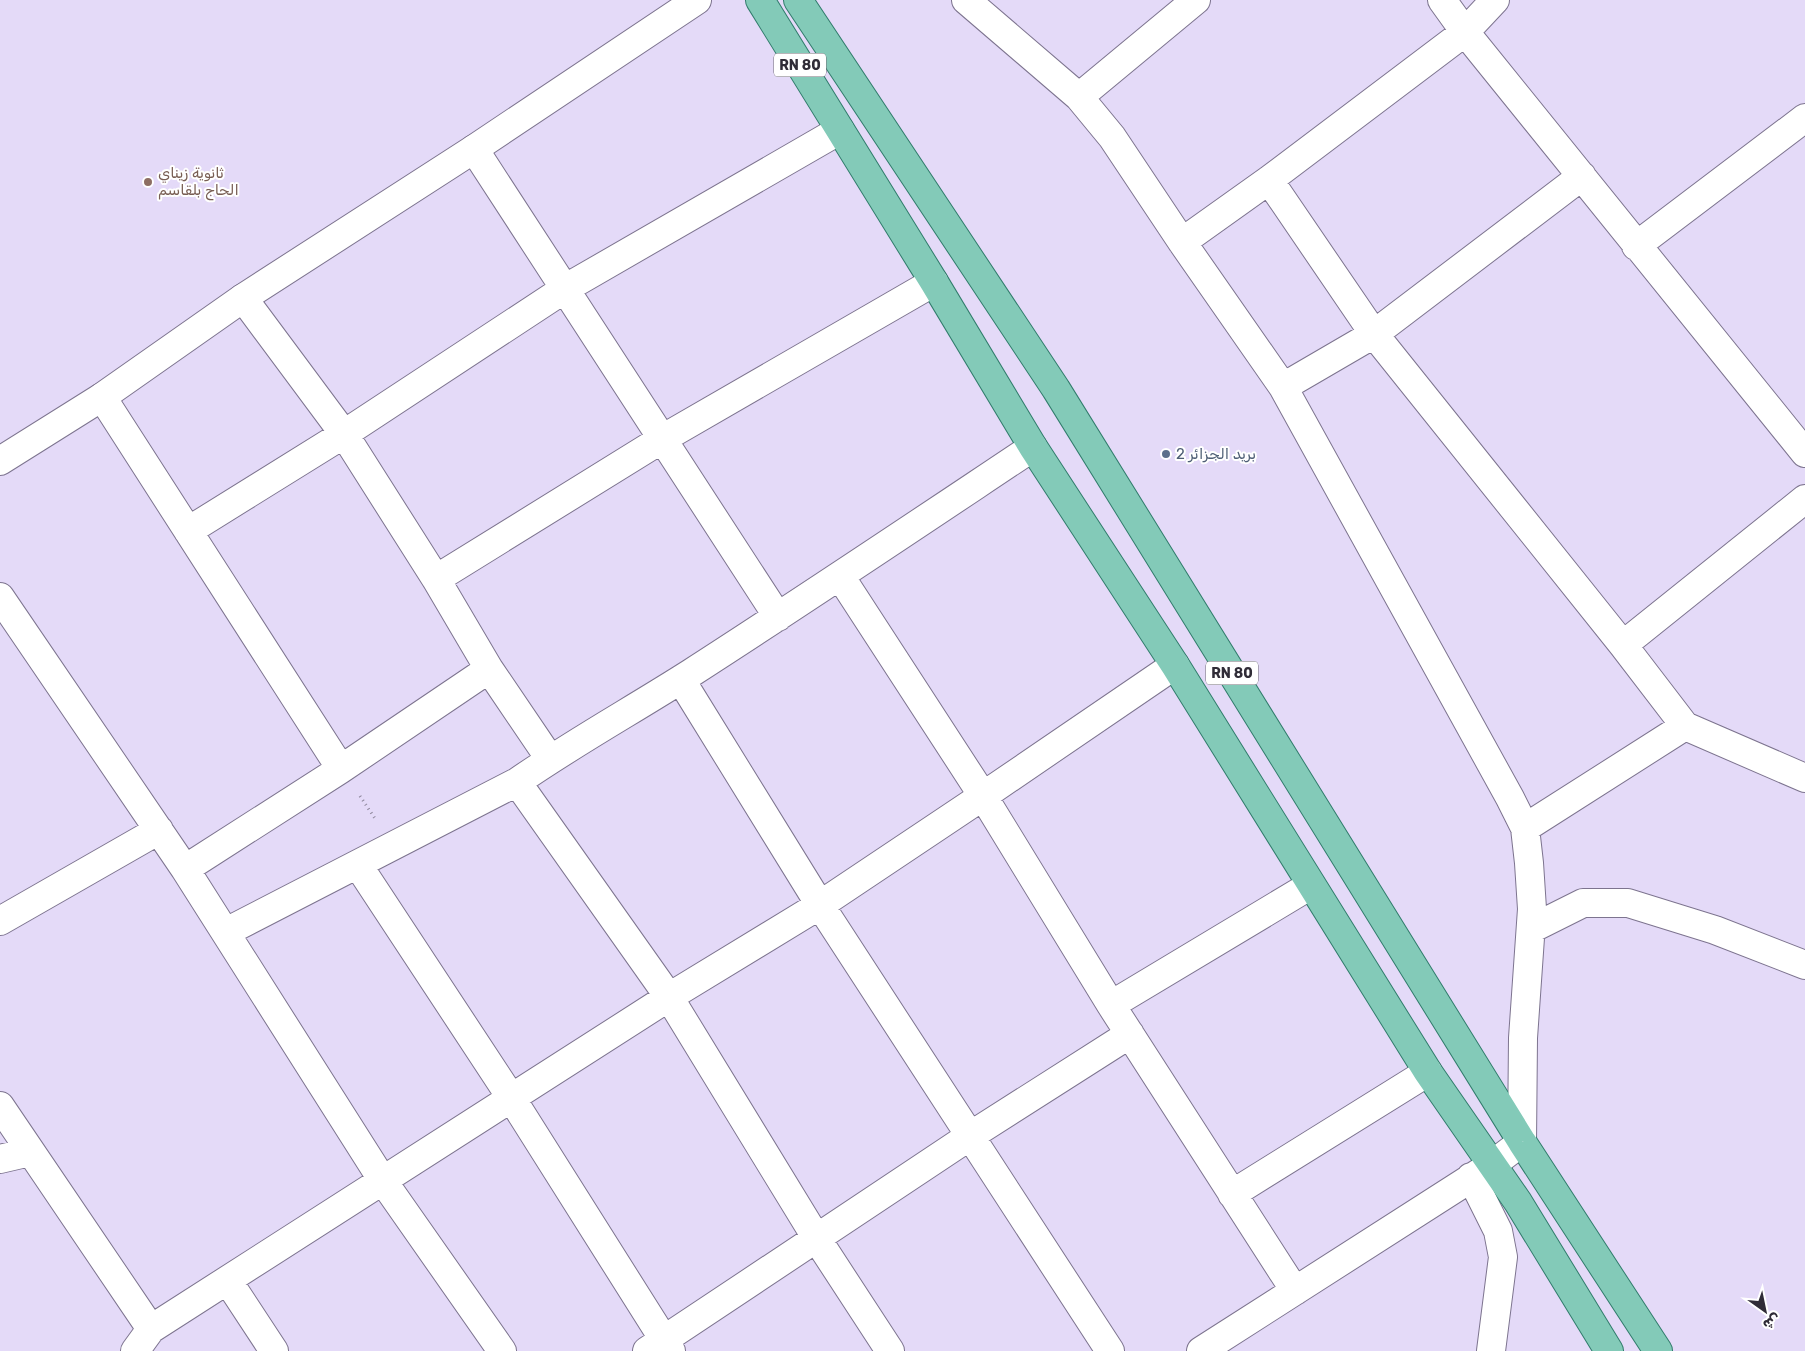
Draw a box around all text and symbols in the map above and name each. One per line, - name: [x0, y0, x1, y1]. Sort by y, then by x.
- road number: RN 80: [774, 54, 826, 76]
- place label: ثانوية زيناي الحاج بلقاسم: [158, 164, 239, 201]
- marker: ثانوية زيناي الحاج بلقاسم: [142, 176, 154, 188]
- place label: بريد الجزائر 2: [1176, 445, 1256, 463]
- marker: بريد الجزائر 2: [1160, 448, 1172, 460]
- road number: RN 80: [1206, 661, 1258, 684]
- north arrow: [1740, 1286, 1790, 1336]
- text: ش: [1760, 1310, 1784, 1334]

